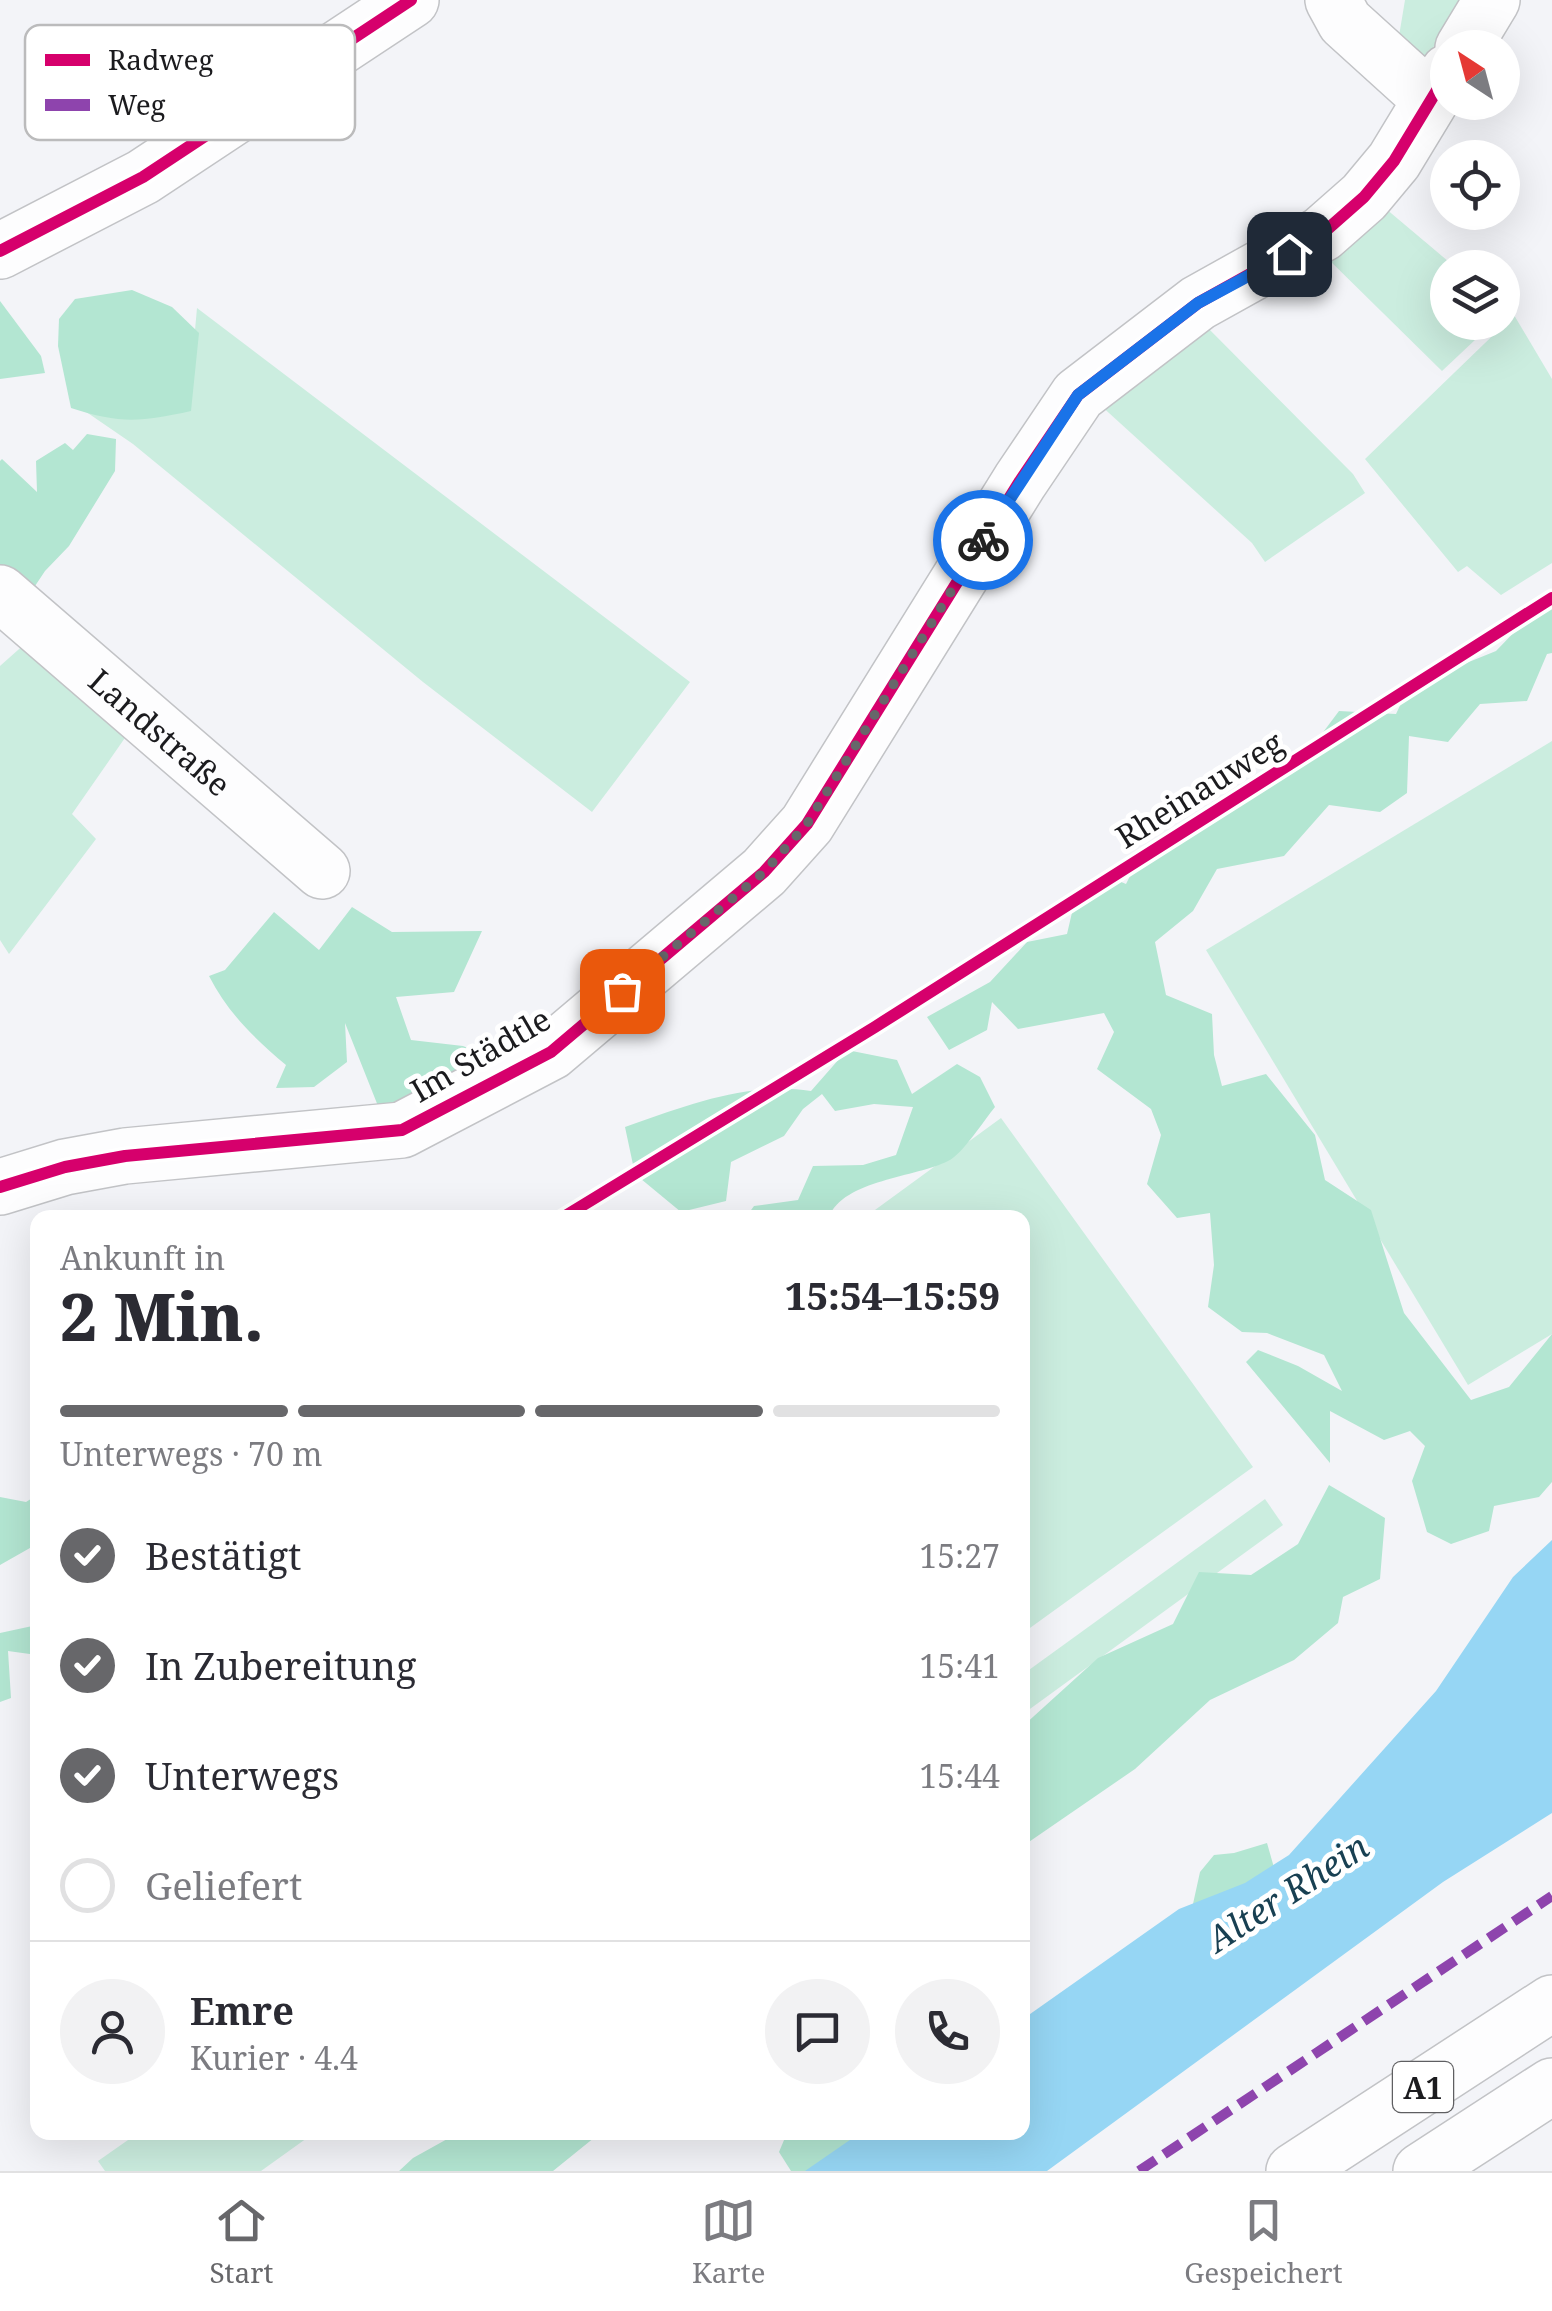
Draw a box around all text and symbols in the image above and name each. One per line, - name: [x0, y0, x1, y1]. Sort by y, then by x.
- legend: [25, 25, 355, 140]
- north arrow: [1430, 30, 1520, 120]
- map controls: [1430, 30, 1520, 340]
- text: Radweg: [108, 40, 214, 78]
- text: Weg: [108, 85, 166, 123]
- button: locate: [1430, 140, 1520, 230]
- pin: [1247, 212, 1332, 297]
- icon: home: [1262, 227, 1317, 282]
- button: layers: [1430, 250, 1520, 340]
- courier: [933, 490, 1033, 590]
- icon: bike: [956, 513, 1011, 568]
- street label: Landstraße: [80, 658, 240, 805]
- street label: Rheinauweg: [1107, 721, 1291, 857]
- pin: [580, 949, 665, 1034]
- icon: bag: [595, 964, 650, 1019]
- street label: Im Städtle: [402, 997, 558, 1111]
- text: Ankunft in: [60, 1236, 225, 1279]
- text: 15:54–15:59: [785, 1269, 1000, 1321]
- text: 2 Min.: [60, 1272, 264, 1360]
- text: Unterwegs · 70 m: [60, 1432, 322, 1475]
- icon: check: [60, 1528, 115, 1583]
- text: Bestätigt: [145, 1529, 301, 1581]
- text: 15:27: [919, 1534, 1000, 1577]
- icon: check: [60, 1638, 115, 1693]
- text: In Zubereitung: [145, 1639, 416, 1691]
- text: 15:41: [919, 1644, 1000, 1687]
- icon: check: [60, 1748, 115, 1803]
- text: Unterwegs: [145, 1749, 339, 1801]
- text: 15:44: [919, 1754, 1000, 1797]
- water label: Alter Rhein: [1195, 1822, 1377, 1963]
- text: Geliefert: [145, 1859, 302, 1911]
- button: person: [60, 1979, 165, 2084]
- button: chat: [765, 1979, 870, 2084]
- button: phone: [895, 1979, 1000, 2084]
- text: Emre: [190, 1984, 294, 2036]
- text: Kurier · 4.4: [190, 2036, 358, 2079]
- road number: A1: [1393, 2062, 1453, 2112]
- tab: Start: [209, 2193, 273, 2291]
- tab: Karte: [692, 2193, 765, 2291]
- tab: Gespeichert: [1184, 2193, 1343, 2291]

